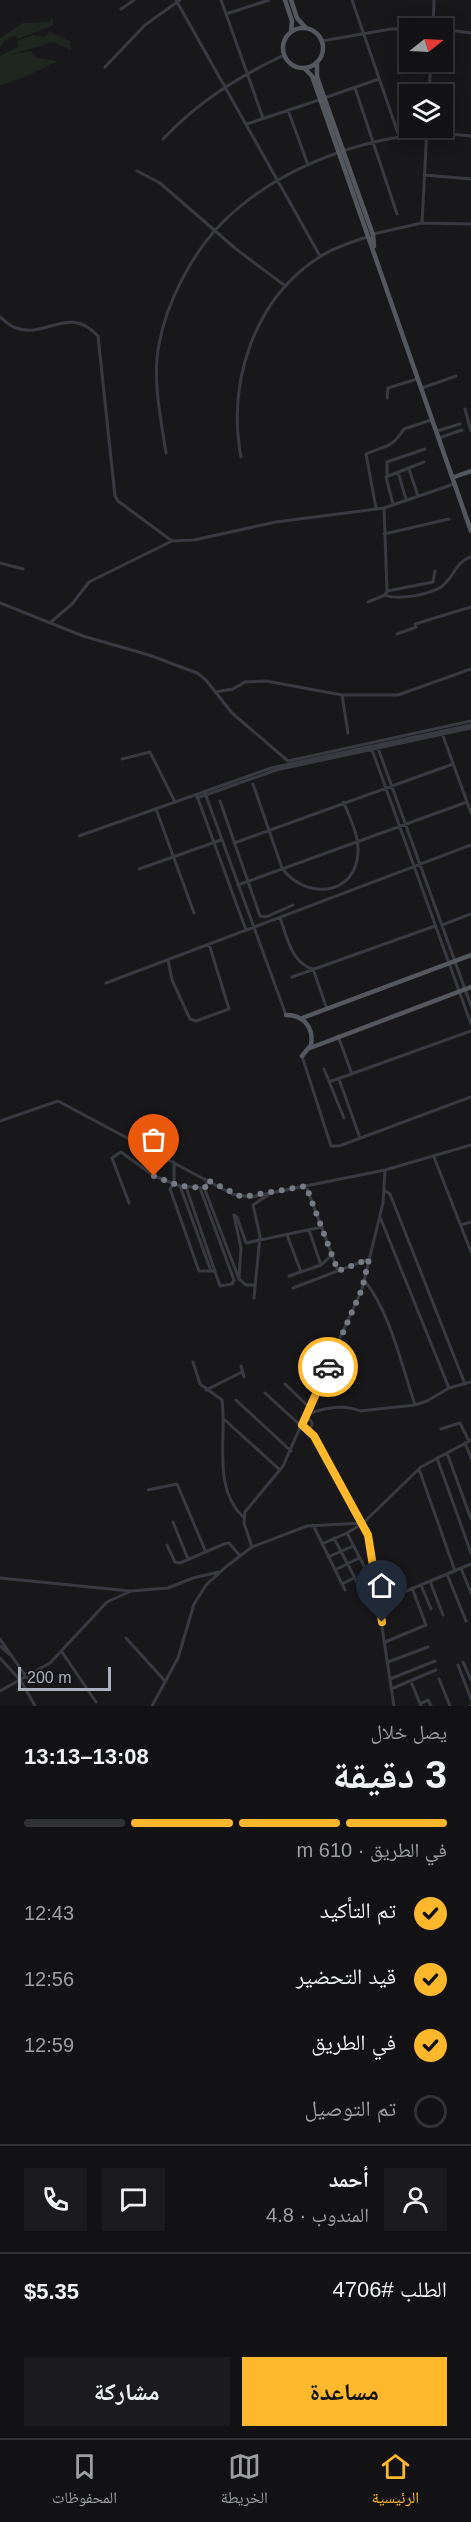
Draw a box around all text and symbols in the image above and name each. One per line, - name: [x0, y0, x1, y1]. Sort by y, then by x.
- north arrow: [399, 18, 453, 72]
- map controls: [399, 18, 453, 138]
- button: layers: [399, 84, 453, 138]
- pin: [128, 1114, 179, 1176]
- icon: bag: [137, 1123, 170, 1156]
- courier: [298, 1337, 358, 1397]
- icon: car: [312, 1351, 345, 1384]
- pin: [356, 1560, 407, 1622]
- icon: home: [365, 1569, 398, 1602]
- scale bar: [18, 1664, 111, 1692]
- text: 200 m: [27, 1669, 71, 1686]
- text: يصل خلال: [370, 1721, 447, 1743]
- text: 13:08–13:13: [24, 1744, 149, 1769]
- text: 3 دقيقة: [333, 1753, 447, 1796]
- text: في الطريق · 610 m: [297, 1839, 447, 1861]
- icon: check: [414, 1897, 447, 1930]
- text: تم التأكيد: [320, 1898, 396, 1923]
- text: 12:43: [24, 1902, 74, 1924]
- icon: check: [414, 1963, 447, 1996]
- text: قيد التحضير: [296, 1964, 396, 1989]
- text: 12:56: [24, 1968, 74, 1990]
- icon: check: [414, 2029, 447, 2062]
- text: في الطريق: [311, 2030, 396, 2055]
- text: 12:59: [24, 2034, 74, 2056]
- text: تم التوصيل: [304, 2096, 396, 2121]
- text: أحمد: [329, 2167, 369, 2192]
- button: phone: [24, 2168, 87, 2231]
- button: chat: [102, 2168, 165, 2231]
- button: person: [384, 2168, 447, 2231]
- text: المندوب · 4.8: [266, 2204, 369, 2226]
- text: الطلب #4706: [333, 2277, 447, 2302]
- text: $5.35: [24, 2279, 79, 2304]
- button: مشاركة: [24, 2357, 230, 2426]
- button: مساعدة: [242, 2357, 447, 2426]
- tab: المحفوظات: [52, 2450, 117, 2513]
- tab: الخريطة: [221, 2450, 268, 2513]
- tab: الرئيسية: [372, 2450, 419, 2513]

